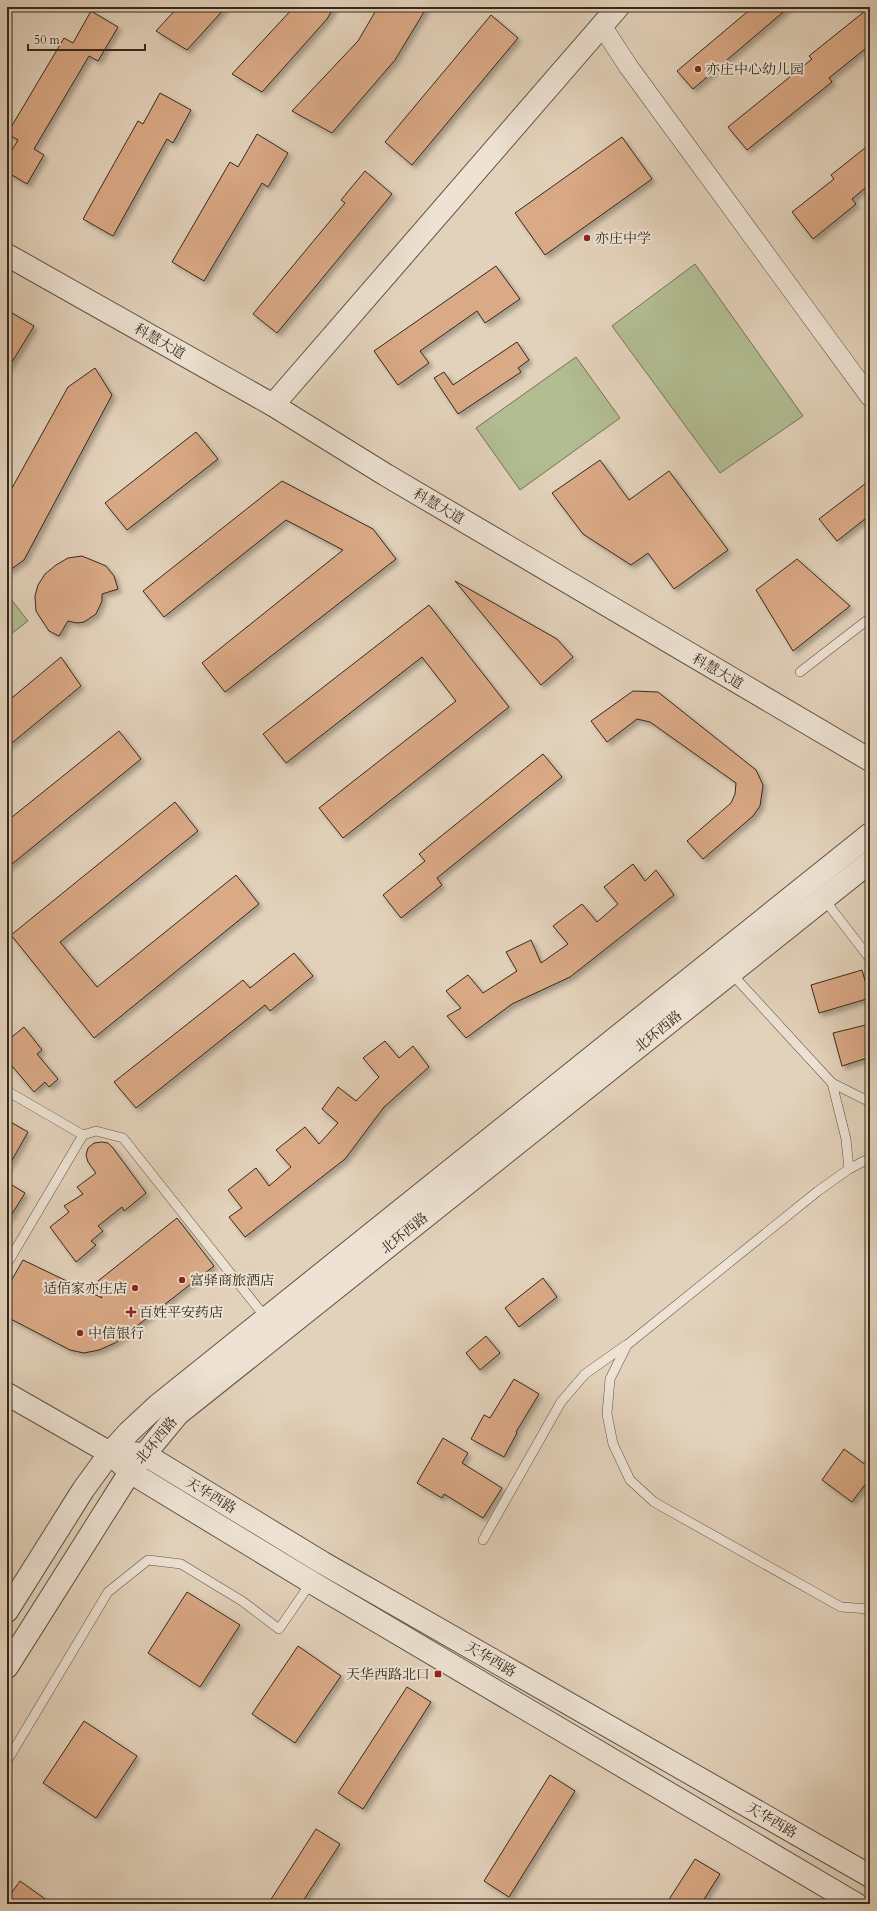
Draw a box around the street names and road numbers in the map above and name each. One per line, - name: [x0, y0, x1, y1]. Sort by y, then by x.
- street label: 科慧大道: [131, 319, 189, 364]
- street label: 科慧大道: [410, 484, 468, 529]
- street label: 科慧大道: [689, 649, 747, 694]
- street label: 北环西路: [631, 1006, 686, 1056]
- street label: 北环西路: [377, 1208, 432, 1258]
- street label: 北环西路: [131, 1413, 182, 1468]
- street label: 天华西路: [182, 1473, 240, 1518]
- street label: 天华西路: [462, 1637, 520, 1682]
- street label: 天华西路: [743, 1798, 801, 1843]

